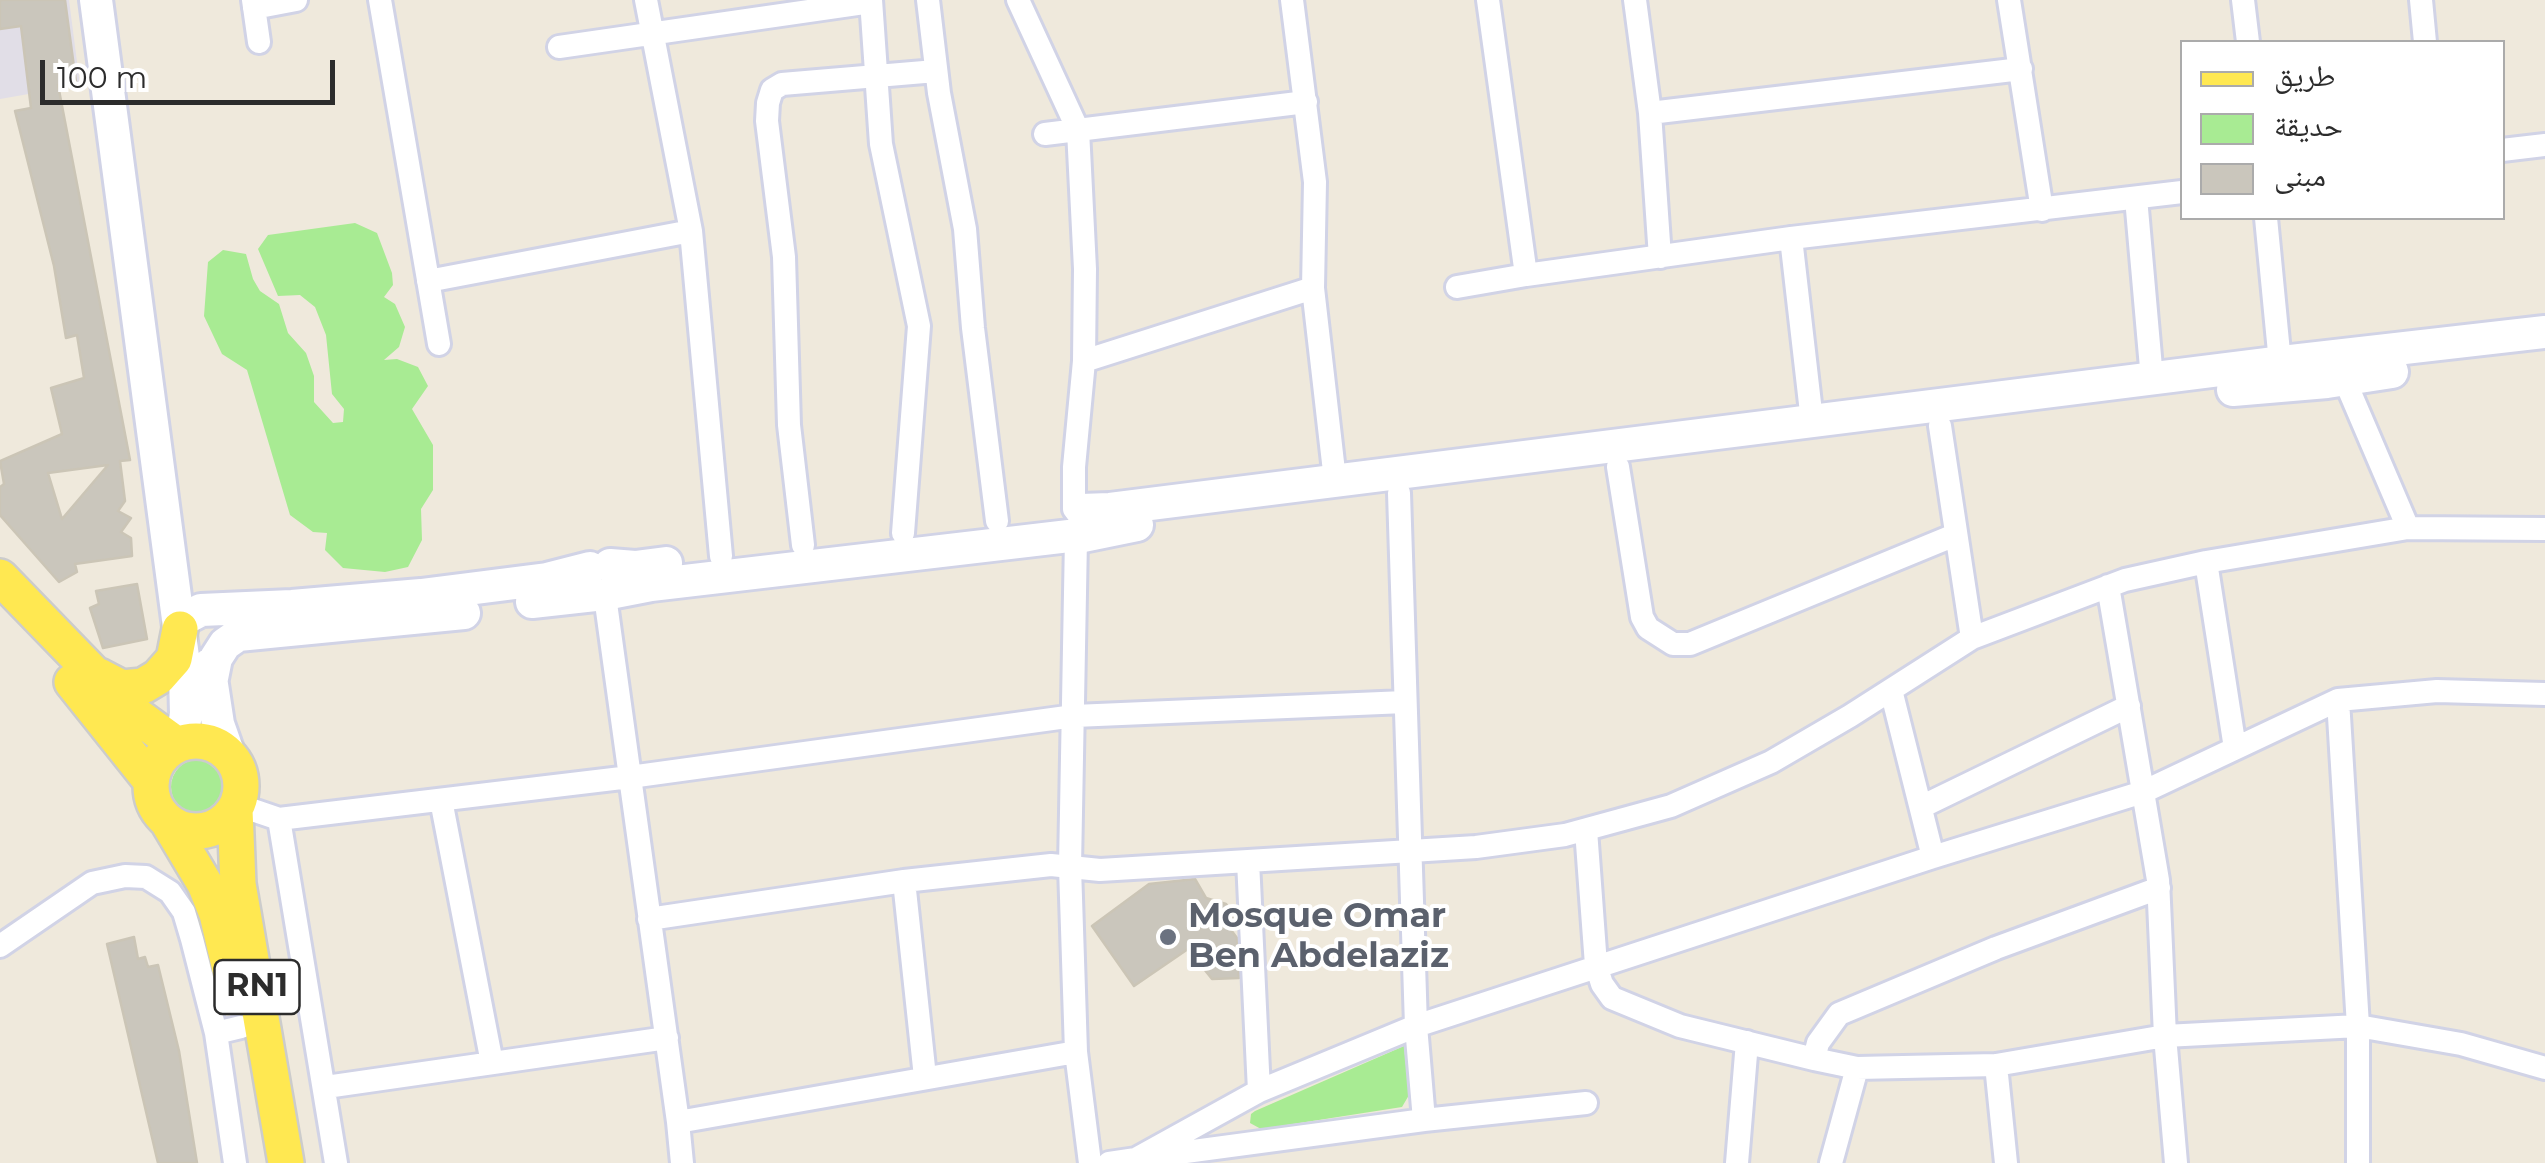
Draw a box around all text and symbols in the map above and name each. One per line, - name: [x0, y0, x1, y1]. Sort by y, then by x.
- scale bar: [45, 40, 340, 102]
- legend: [2180, 40, 2505, 220]
- text: طريق: [2274, 57, 2335, 94]
- text: 100 m: [57, 59, 147, 96]
- text: حديقة: [2274, 107, 2343, 144]
- text: مبنى: [2274, 157, 2326, 194]
- place label: Mosque Omar Ben Abdelaziz: [1188, 896, 1449, 978]
- marker: Mosque Omar Ben Abdelaziz: [1157, 926, 1179, 948]
- road number: RN1: [214, 960, 300, 1014]

